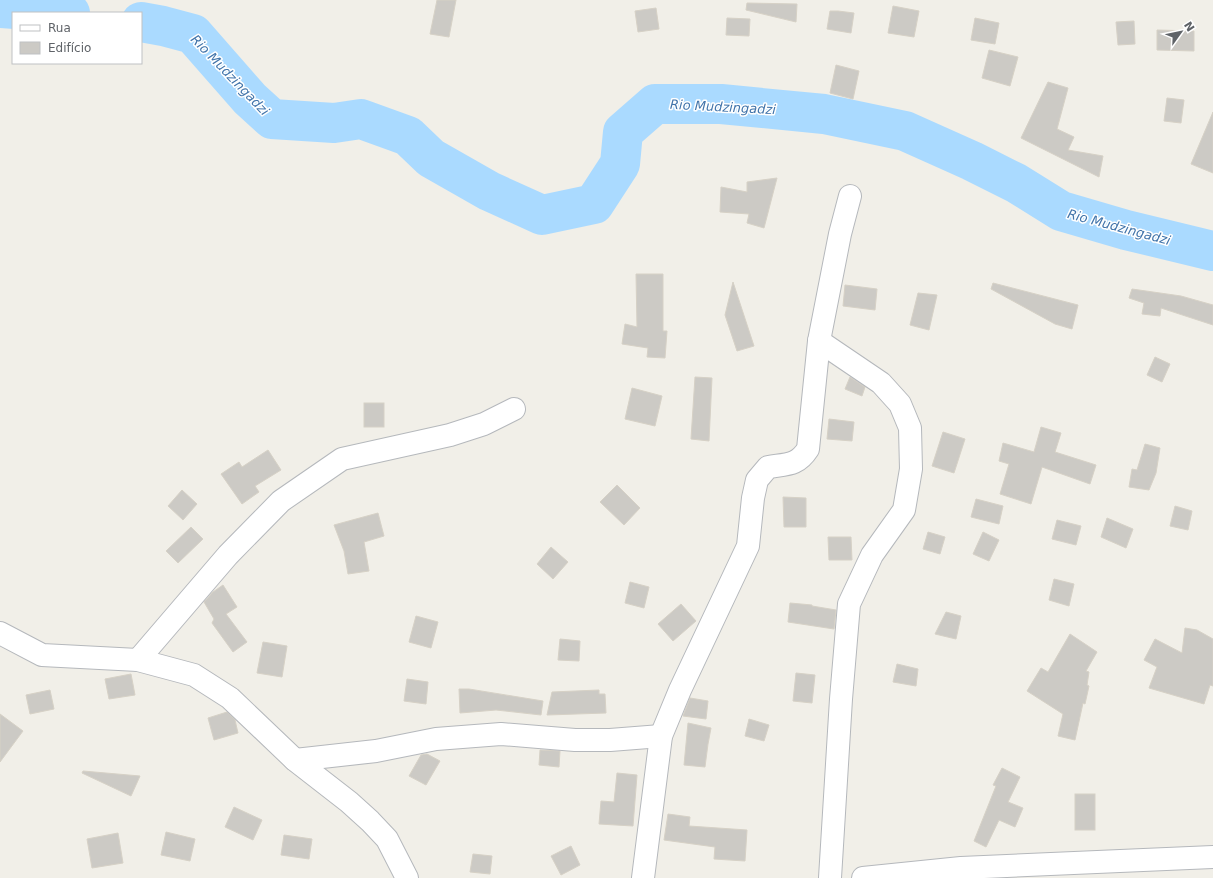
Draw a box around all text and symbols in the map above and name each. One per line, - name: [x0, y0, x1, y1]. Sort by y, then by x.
- legend: [12, 12, 142, 64]
- north arrow: [1161, 12, 1201, 52]
- text: N: [1181, 19, 1197, 34]
- text: Rua: [48, 21, 71, 35]
- water label: Rio Mudzingadzi: [188, 32, 272, 119]
- text: Edifício: [48, 41, 91, 55]
- water label: Rio Mudzingadzi: [670, 97, 777, 117]
- water label: Rio Mudzingadzi: [1066, 206, 1173, 248]

